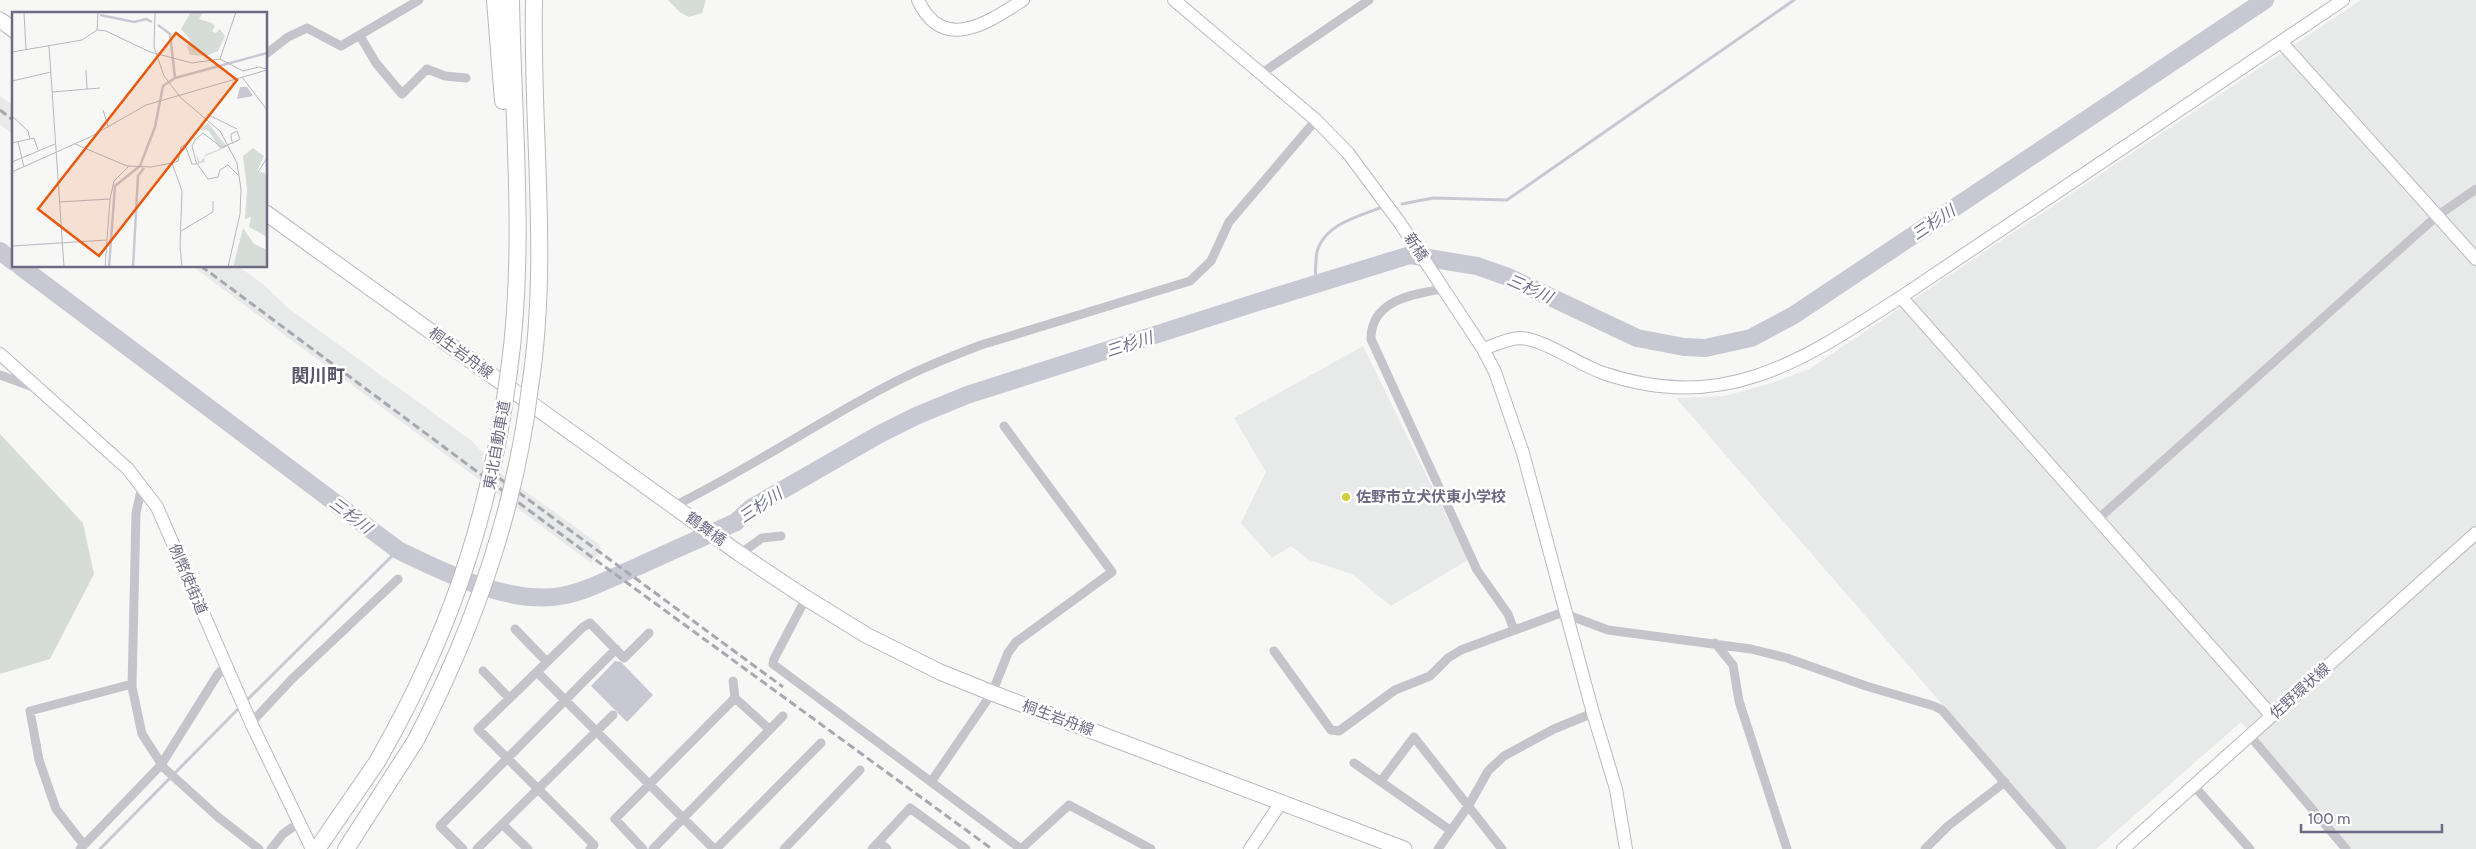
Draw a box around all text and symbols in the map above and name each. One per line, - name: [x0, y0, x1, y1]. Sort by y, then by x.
- inset map: [12, 12, 268, 268]
- water label: 三杉川: [1908, 200, 1960, 244]
- street label: 新橋: [1400, 230, 1432, 264]
- water label: 三杉川: [1504, 270, 1557, 308]
- street label: 桐生岩舟線: [425, 324, 497, 382]
- water label: 三杉川: [1103, 327, 1157, 361]
- district label: 関川町: [291, 365, 345, 387]
- street label: 東北自動車道: [480, 399, 514, 491]
- water label: 三杉川: [735, 483, 787, 527]
- place label: 佐野市立犬伏東小学校: [1356, 488, 1506, 506]
- marker: 佐野市立犬伏東小学校: [1340, 491, 1352, 503]
- water label: 三杉川: [326, 493, 377, 539]
- street label: 鶴舞橋: [683, 508, 729, 550]
- street label: 例幣使街道: [165, 541, 211, 617]
- street label: 佐野環状線: [2266, 659, 2334, 723]
- street label: 桐生岩舟線: [1020, 697, 1096, 739]
- scale bar: [2301, 802, 2442, 834]
- text: 100 m: [2308, 810, 2350, 828]

